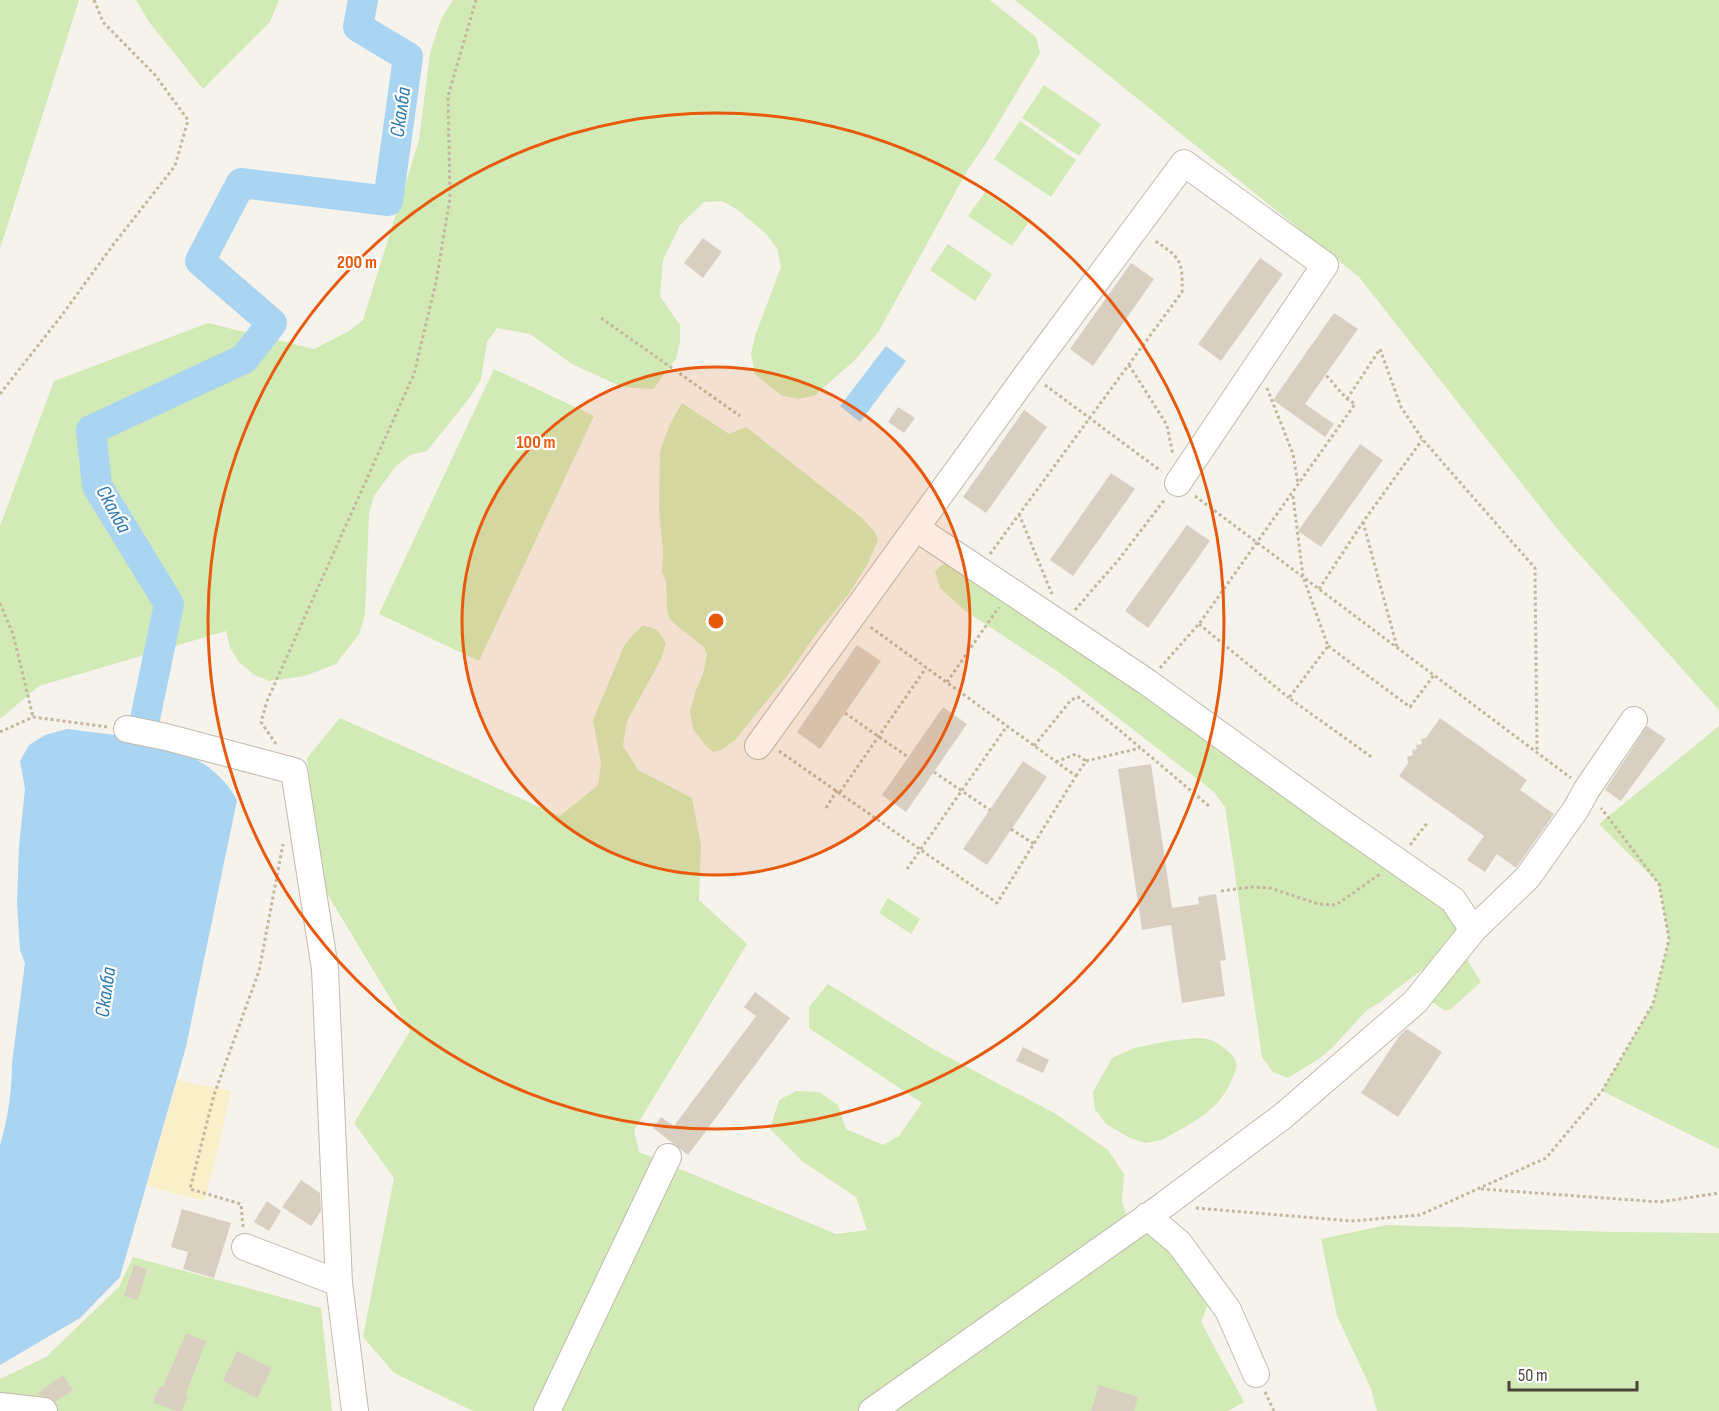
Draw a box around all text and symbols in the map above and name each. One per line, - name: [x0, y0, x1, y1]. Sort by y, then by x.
- water label: Скалба: [385, 85, 416, 139]
- text: 200 m: [337, 252, 377, 273]
- text: 100 m: [517, 432, 556, 453]
- water label: Скалба: [90, 481, 137, 538]
- centre of rings: [706, 611, 726, 631]
- water label: Скалба: [90, 965, 121, 1019]
- scale bar: [1509, 1354, 1636, 1392]
- text: 50 m: [1518, 1365, 1548, 1386]

